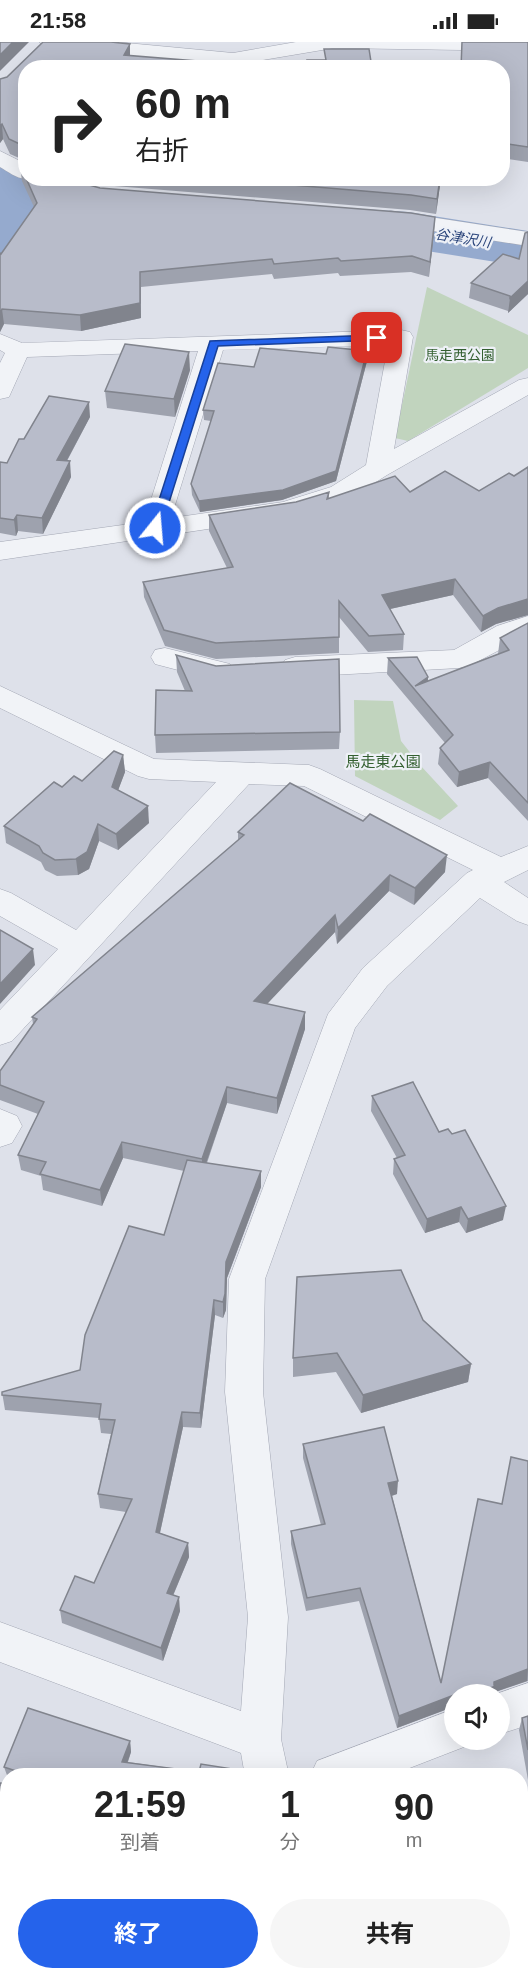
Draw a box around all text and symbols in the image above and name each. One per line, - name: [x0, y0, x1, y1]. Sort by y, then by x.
- text: 21:58: [30, 8, 86, 33]
- text: 60 m: [135, 80, 231, 127]
- icon: right: [36, 84, 114, 162]
- text: 右折: [135, 136, 189, 166]
- water label: 谷津沢川: [434, 226, 494, 251]
- pin: [351, 312, 402, 363]
- icon: arrive: [360, 321, 393, 354]
- park label: 馬走西公園: [425, 347, 495, 363]
- position arrow: [123, 496, 187, 560]
- park label: 馬走東公園: [345, 753, 421, 770]
- map controls: [444, 1684, 510, 1750]
- button: sound: [444, 1684, 510, 1750]
- text: 21:59: [94, 1784, 186, 1825]
- text: 1: [280, 1784, 300, 1825]
- text: 90: [394, 1787, 434, 1828]
- text: m: [406, 1829, 422, 1851]
- text: 到着: [120, 1831, 160, 1853]
- text: 分: [280, 1831, 300, 1853]
- button: 終了: [18, 1899, 258, 1968]
- button: 共有: [270, 1899, 510, 1968]

